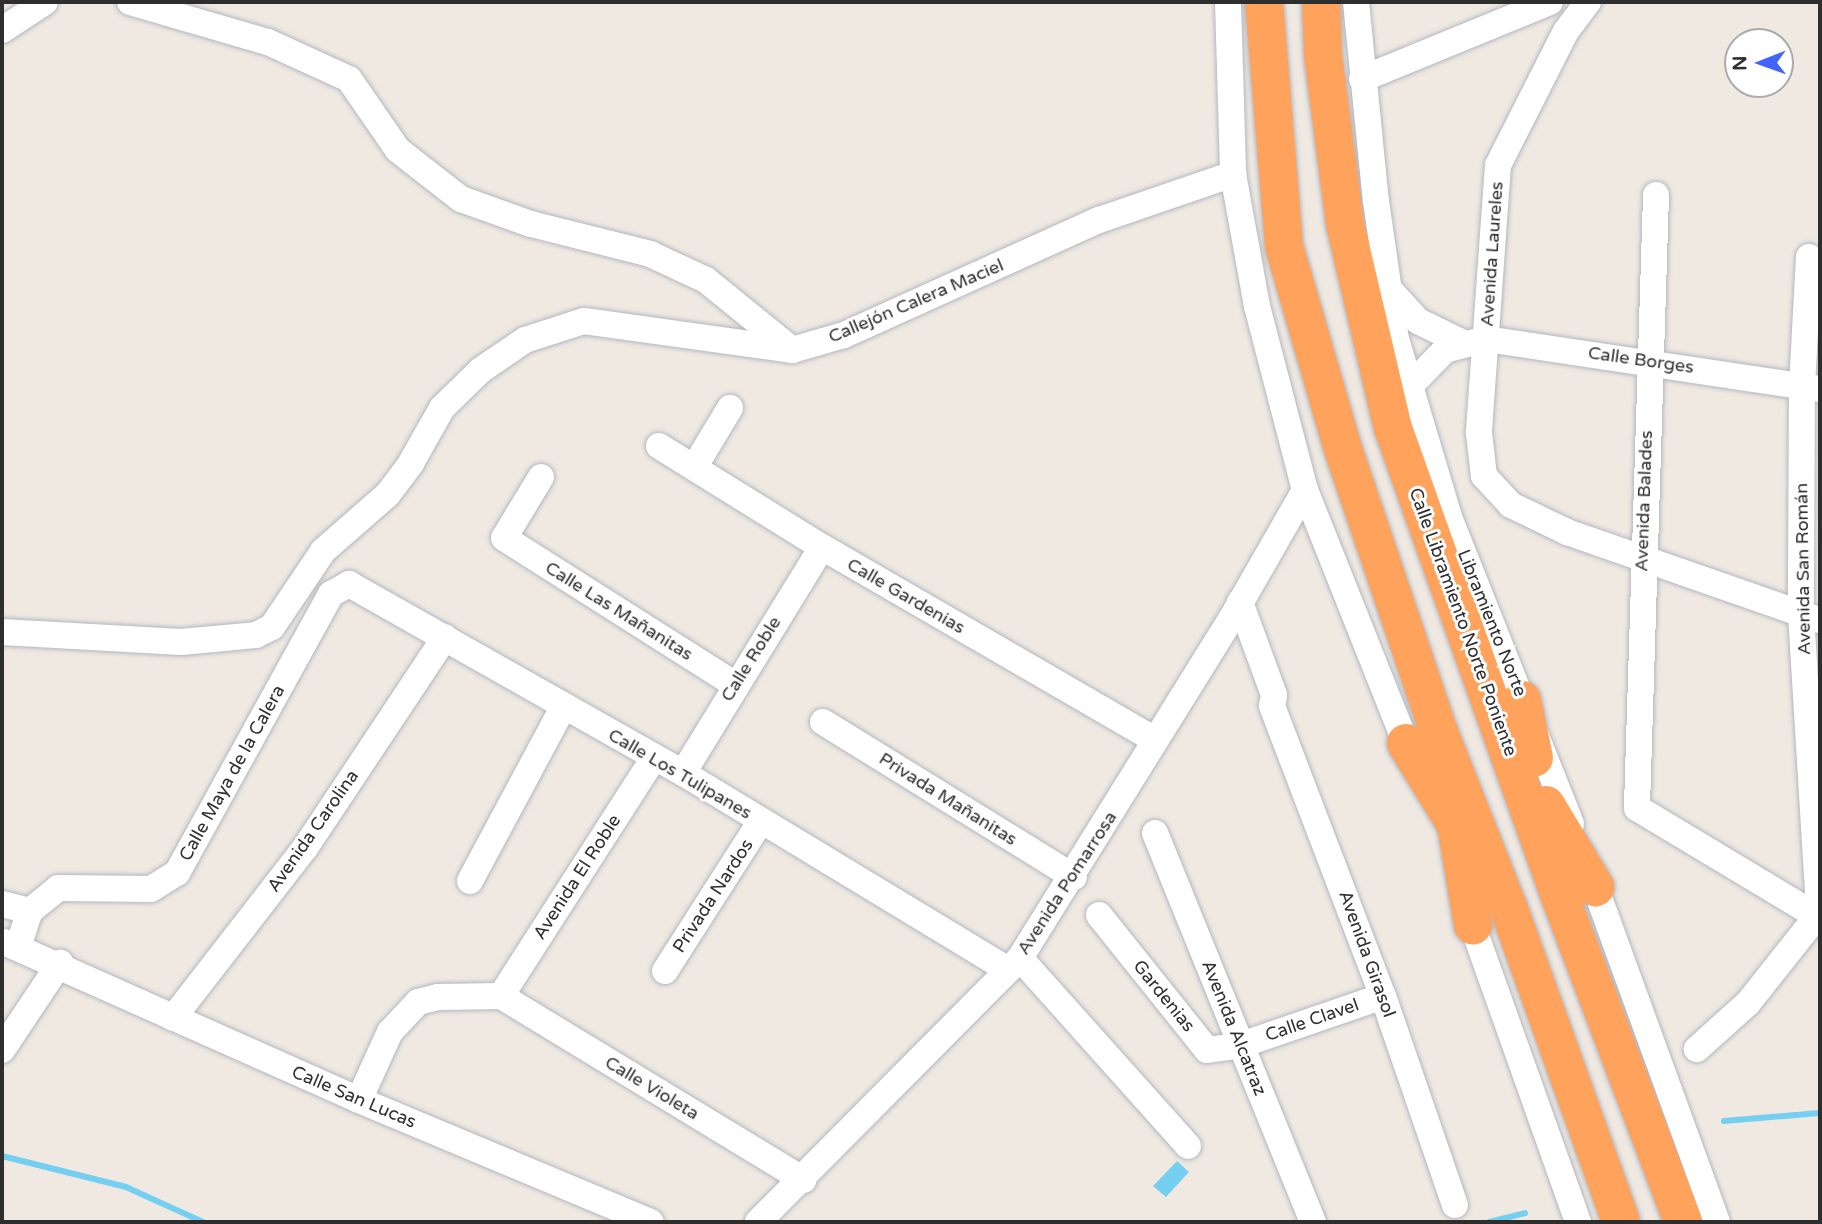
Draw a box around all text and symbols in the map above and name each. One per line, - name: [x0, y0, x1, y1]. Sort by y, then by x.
- north arrow: [1724, 28, 1794, 98]
- text: N: [1729, 56, 1751, 71]
- street label: Avenida Laureles: [1476, 181, 1508, 327]
- street label: Callejón Calera Maciel: [825, 254, 1007, 348]
- street label: Calle Borges: [1587, 342, 1695, 378]
- street label: Avenida Balades: [1631, 430, 1657, 572]
- street label: Avenida San Román: [1791, 483, 1815, 655]
- street label: Calle Libramiento Norte Poniente: [1404, 485, 1522, 759]
- street label: Libramiento Norte: [1453, 546, 1531, 700]
- street label: Calle Gardenias: [843, 554, 969, 638]
- street label: Calle Las Mañanitas: [541, 557, 697, 665]
- street label: Calle Roble: [716, 612, 786, 706]
- street label: Calle Maya de la Calera: [175, 681, 289, 865]
- street label: Calle Los Tulipanes: [604, 724, 756, 824]
- street label: Privada Mañanitas: [875, 748, 1021, 850]
- street label: Avenida Carolina: [263, 766, 363, 896]
- street label: Avenida Pomarrosa: [1013, 807, 1121, 959]
- street label: Avenida El Roble: [529, 811, 625, 943]
- street label: Privada Nardos: [668, 835, 758, 957]
- street label: Avenida Girasol: [1334, 888, 1400, 1020]
- street label: Gardenias: [1129, 956, 1199, 1036]
- street label: Avenida Alcatraz: [1197, 957, 1271, 1099]
- street label: Calle Clavel: [1262, 994, 1362, 1046]
- street label: Calle Violeta: [601, 1051, 703, 1125]
- street label: Calle San Lucas: [289, 1061, 419, 1133]

